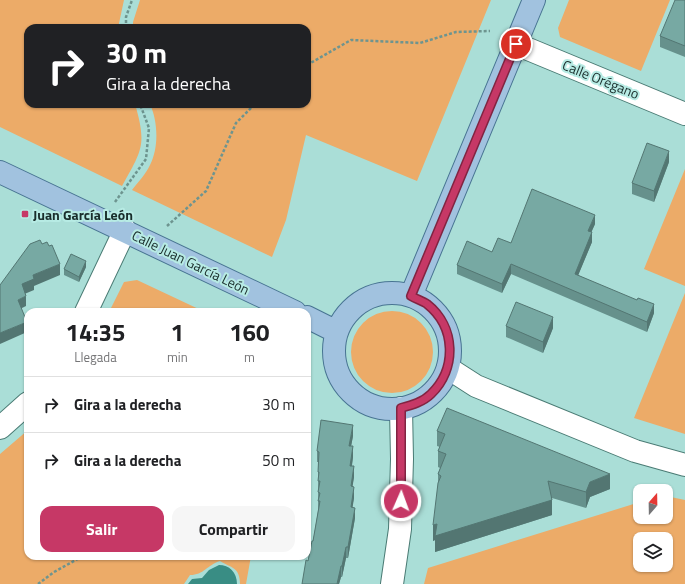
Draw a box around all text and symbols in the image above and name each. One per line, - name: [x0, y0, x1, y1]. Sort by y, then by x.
- pin: [499, 27, 533, 61]
- text: 30 m: [106, 31, 167, 74]
- icon: arrive: [505, 33, 527, 55]
- icon: right: [40, 40, 92, 92]
- street label: Calle Orégano: [559, 54, 643, 104]
- text: Gira a la derecha: [106, 70, 231, 97]
- place label: Juan García León: [33, 204, 133, 225]
- marker: Juan García León: [20, 209, 30, 219]
- street label: Calle Juan García León: [129, 224, 253, 300]
- text: 14:35: [66, 314, 125, 350]
- text: 1: [171, 314, 184, 350]
- text: 160: [229, 314, 269, 350]
- text: Llegada: [74, 347, 117, 367]
- text: min: [167, 347, 188, 367]
- text: m: [244, 347, 255, 367]
- text: Gira a la derecha: [74, 393, 181, 416]
- text: 30 m: [262, 393, 295, 416]
- icon: right: [40, 394, 62, 416]
- text: Gira a la derecha: [74, 449, 181, 472]
- text: 50 m: [262, 449, 295, 472]
- icon: right: [40, 450, 62, 472]
- position arrow: [380, 480, 422, 522]
- north arrow: [633, 484, 673, 524]
- map controls: [633, 484, 673, 572]
- button: Salir: [40, 506, 164, 552]
- button: Compartir: [172, 506, 295, 552]
- button: layers: [633, 532, 673, 572]

